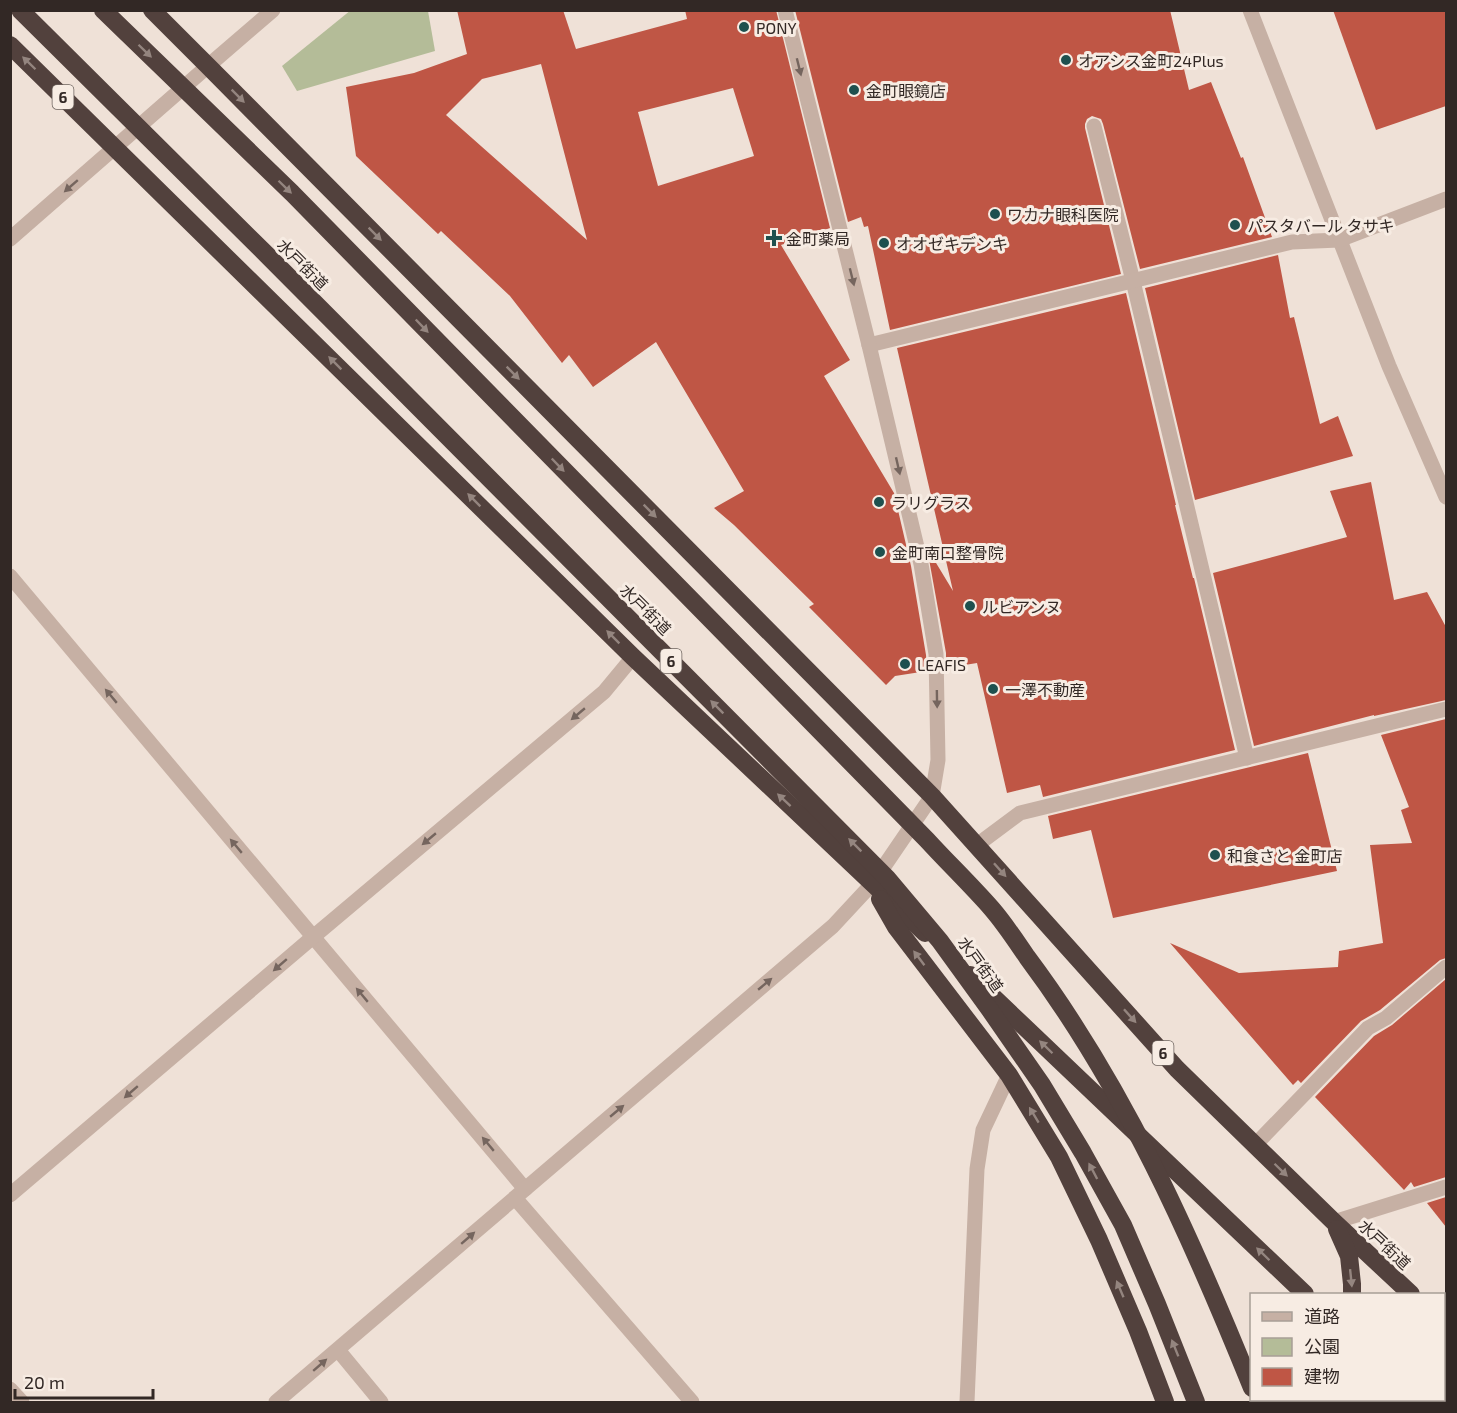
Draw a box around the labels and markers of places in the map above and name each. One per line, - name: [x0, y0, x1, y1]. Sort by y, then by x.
- place label: PONY: [756, 18, 797, 37]
- marker: PONY: [737, 20, 751, 34]
- place label: オアシス金町24Plus: [1078, 51, 1224, 70]
- marker: オアシス金町24Plus: [1059, 53, 1073, 67]
- place label: 金町眼鏡店: [866, 81, 946, 100]
- marker: 金町眼鏡店: [847, 83, 861, 97]
- place label: ワカナ眼科医院: [1007, 205, 1119, 224]
- marker: ワカナ眼科医院: [988, 207, 1002, 221]
- place label: パスタバール タサキ: [1247, 216, 1395, 235]
- marker: パスタバール タサキ: [1228, 218, 1242, 232]
- place label: 金町薬局: [786, 229, 850, 248]
- marker: 金町薬局: [767, 231, 781, 245]
- place label: オオゼキデンキ: [896, 234, 1008, 253]
- marker: オオゼキデンキ: [877, 236, 891, 250]
- place label: ラリグラス: [891, 493, 971, 512]
- marker: ラリグラス: [872, 495, 886, 509]
- place label: 金町南口整骨院: [892, 543, 1004, 562]
- marker: 金町南口整骨院: [873, 545, 887, 559]
- place label: ルビアンヌ: [982, 597, 1061, 616]
- marker: ルビアンヌ: [963, 599, 977, 613]
- place label: LEAFIS: [917, 655, 966, 674]
- marker: LEAFIS: [898, 657, 912, 671]
- place label: 一澤不動産: [1005, 680, 1085, 699]
- marker: 一澤不動産: [986, 682, 1000, 696]
- place label: 和食さと 金町店: [1227, 846, 1343, 865]
- marker: 和食さと 金町店: [1208, 848, 1222, 862]

